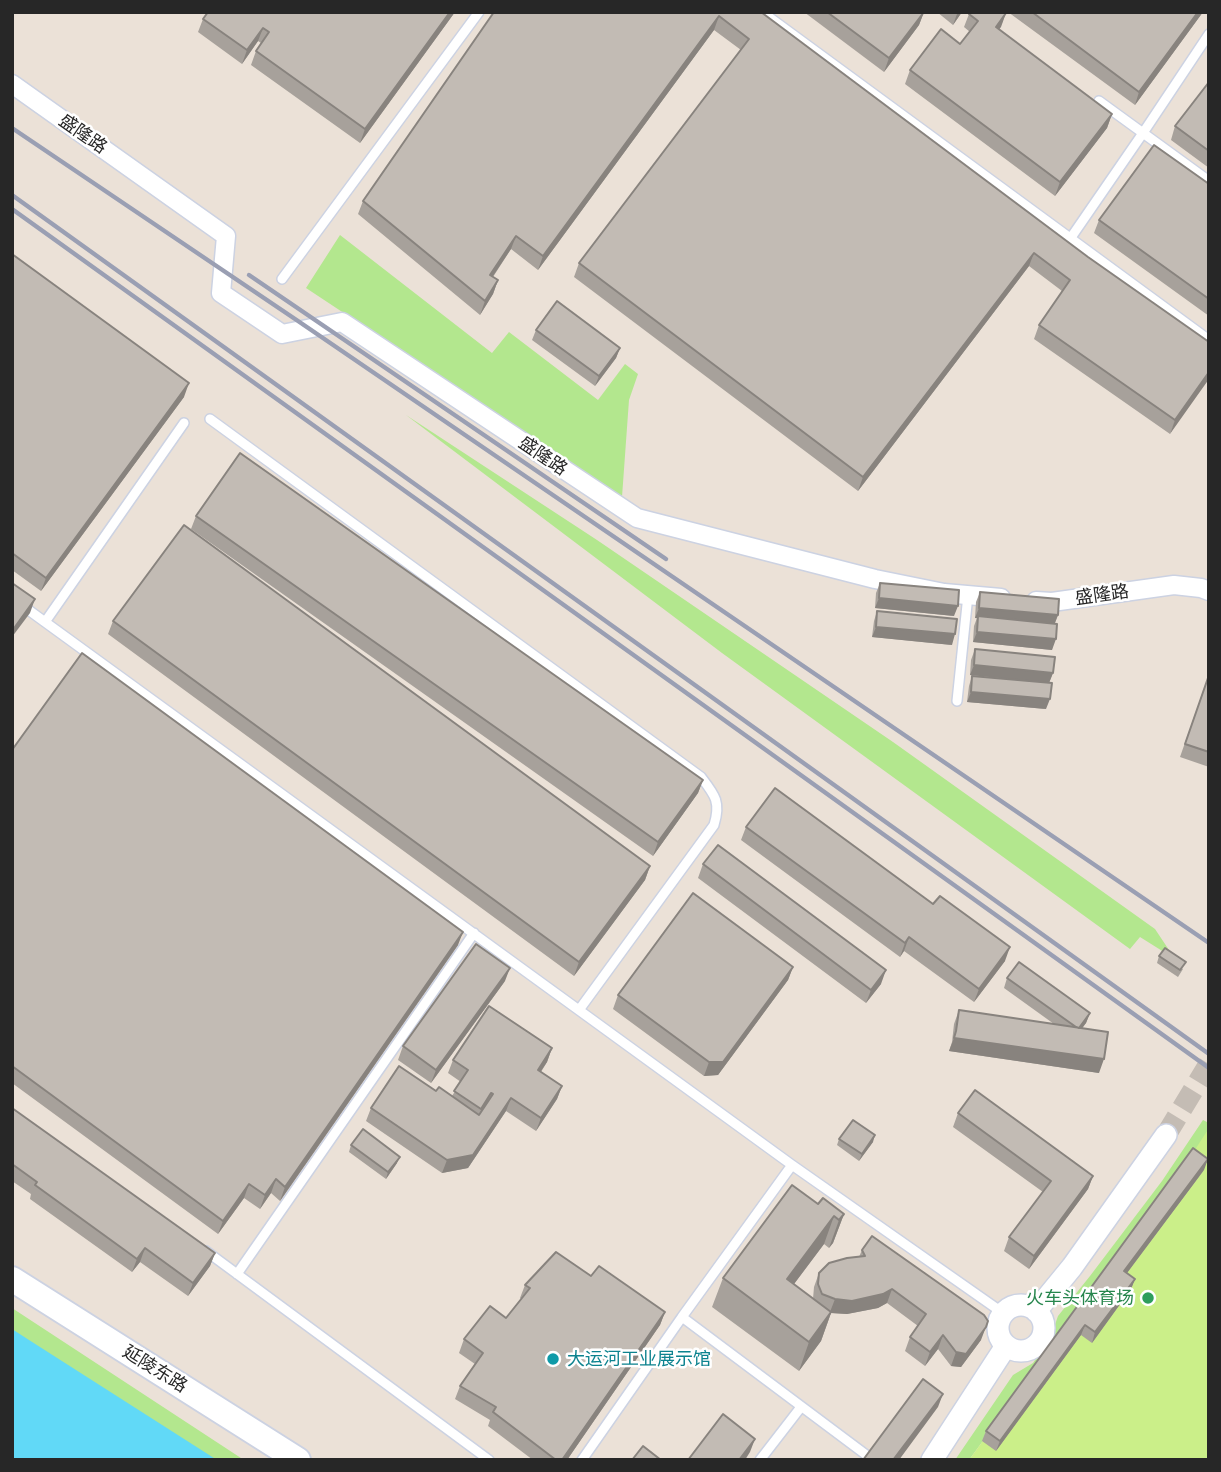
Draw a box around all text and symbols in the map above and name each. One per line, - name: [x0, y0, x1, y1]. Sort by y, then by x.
- street label: 盛隆路: [55, 110, 111, 158]
- street label: 盛隆路: [515, 432, 571, 480]
- street label: 盛隆路: [1074, 581, 1130, 609]
- place label: 火车头体育场: [1026, 1287, 1134, 1309]
- marker: 火车头体育场: [1140, 1290, 1156, 1306]
- street label: 延陵东路: [119, 1341, 191, 1397]
- place label: 大运河工业展示馆: [567, 1348, 711, 1370]
- marker: 大运河工业展示馆: [545, 1351, 561, 1367]

